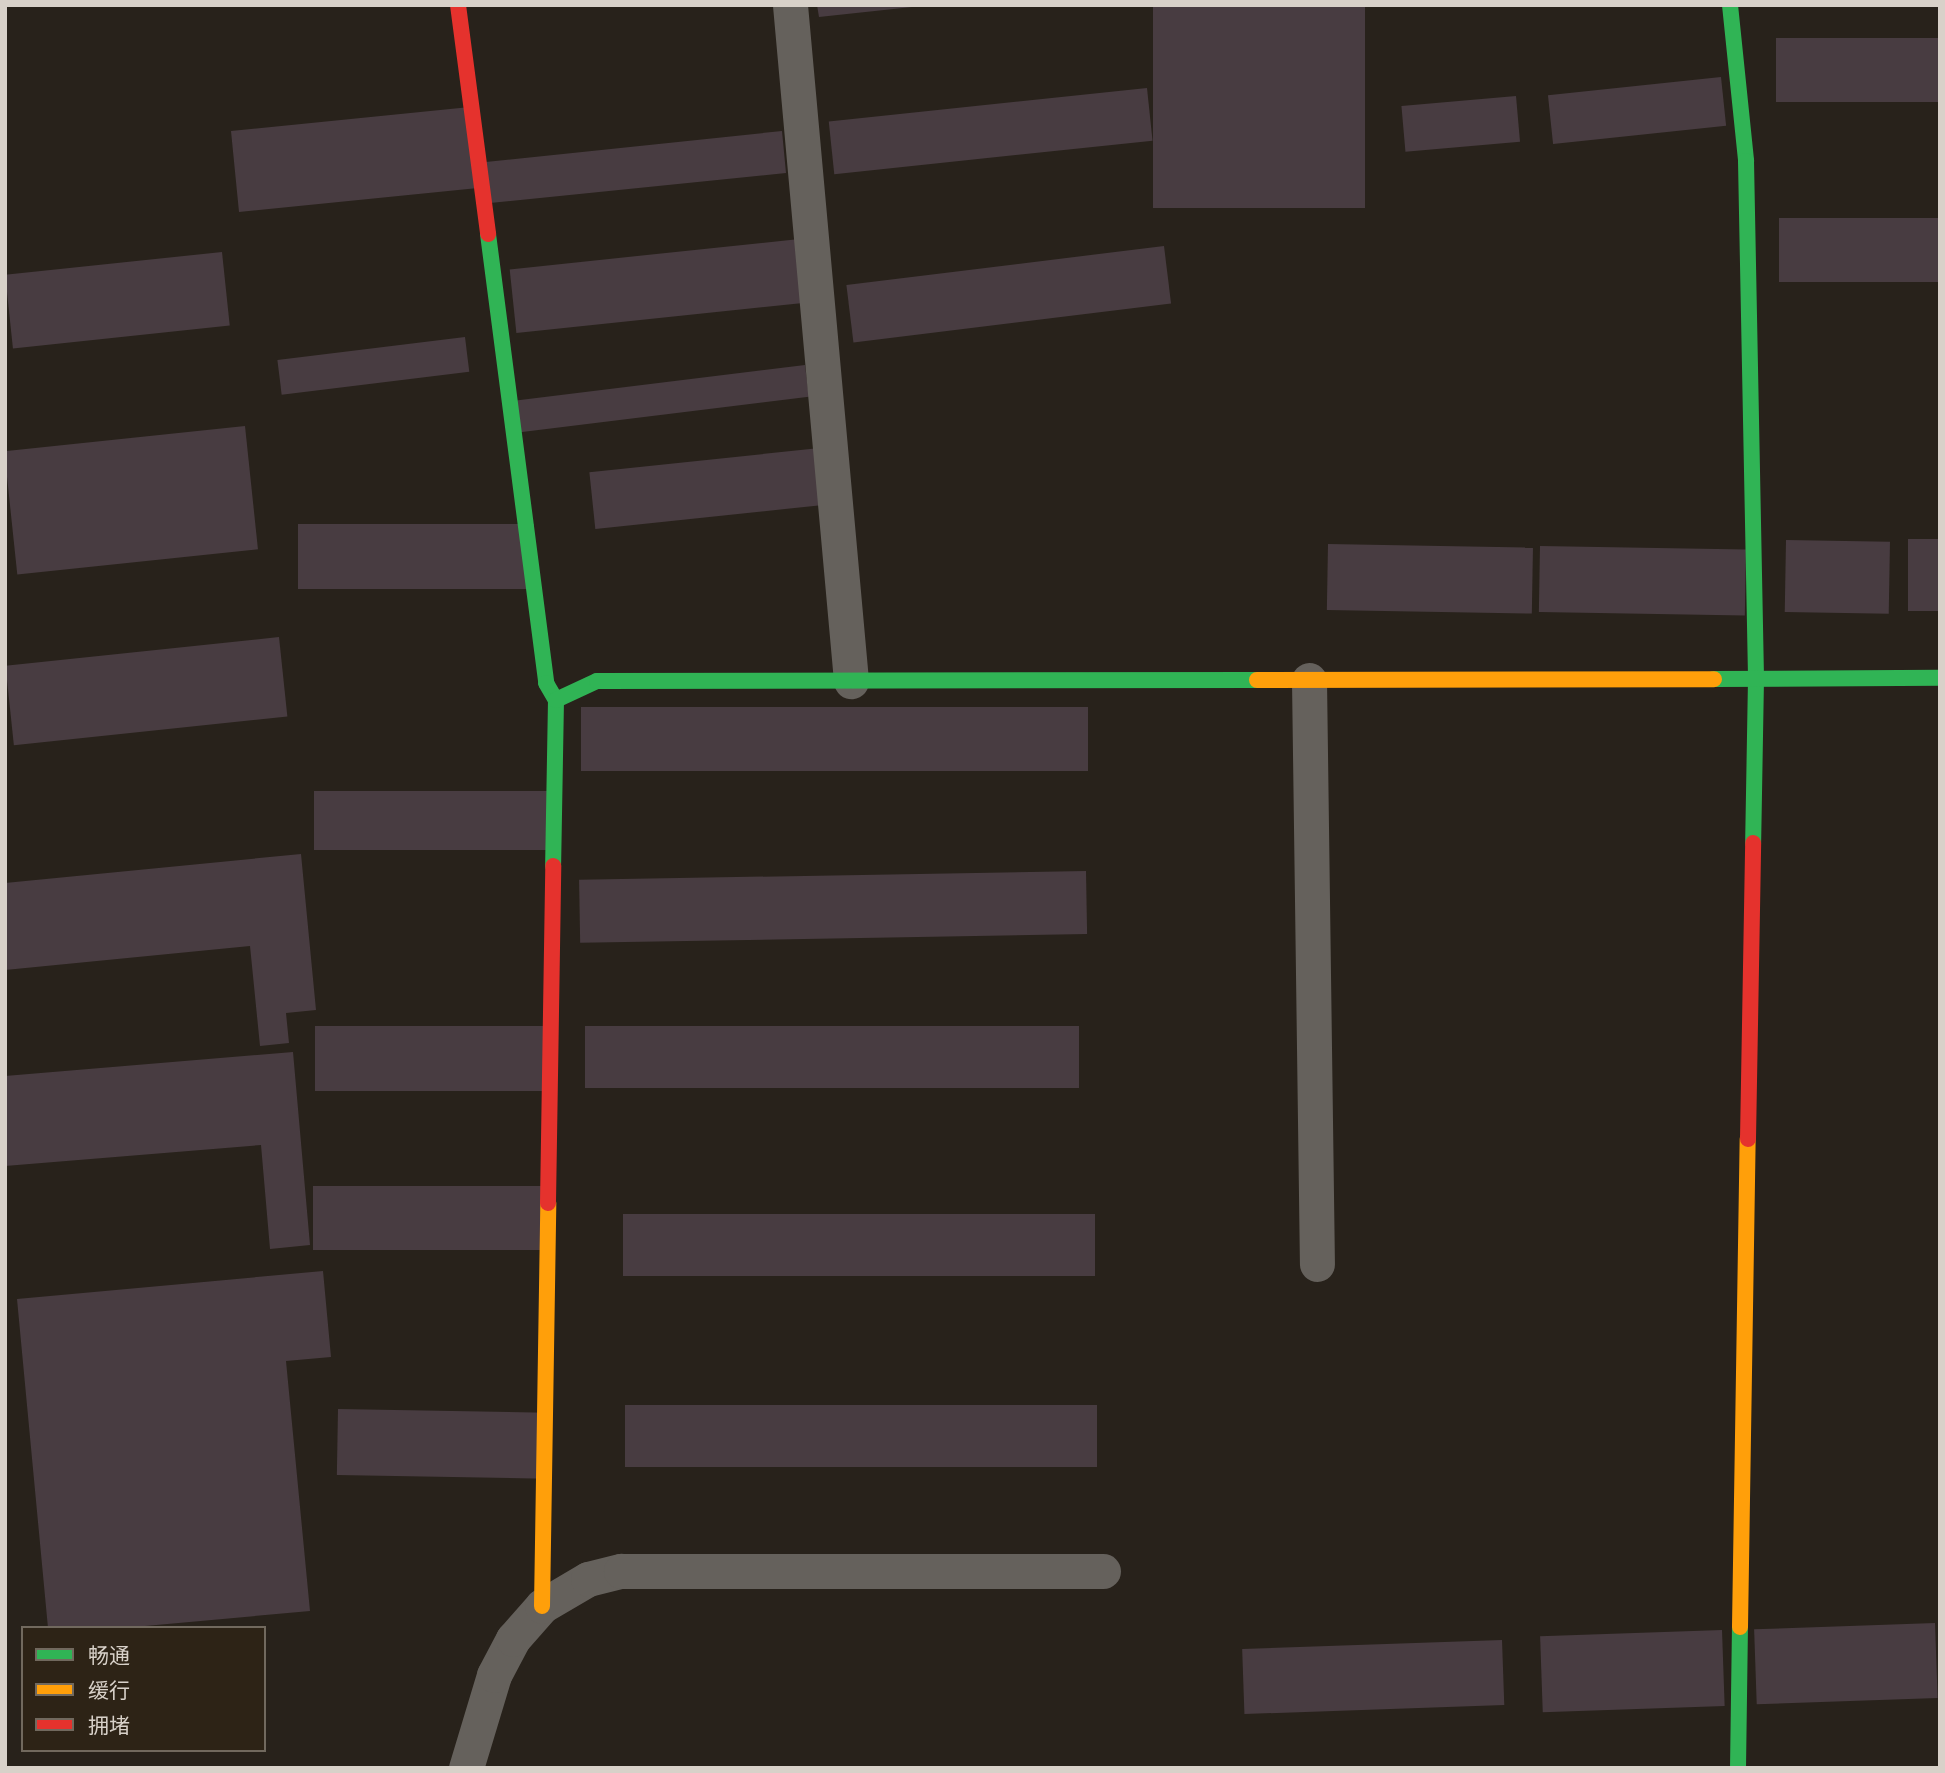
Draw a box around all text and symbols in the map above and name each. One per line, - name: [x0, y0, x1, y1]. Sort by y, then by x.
- legend: [21, 1626, 266, 1752]
- text: 畅通: [88, 1639, 130, 1671]
- text: 缓行: [88, 1674, 130, 1706]
- text: 拥堵: [88, 1709, 130, 1741]

